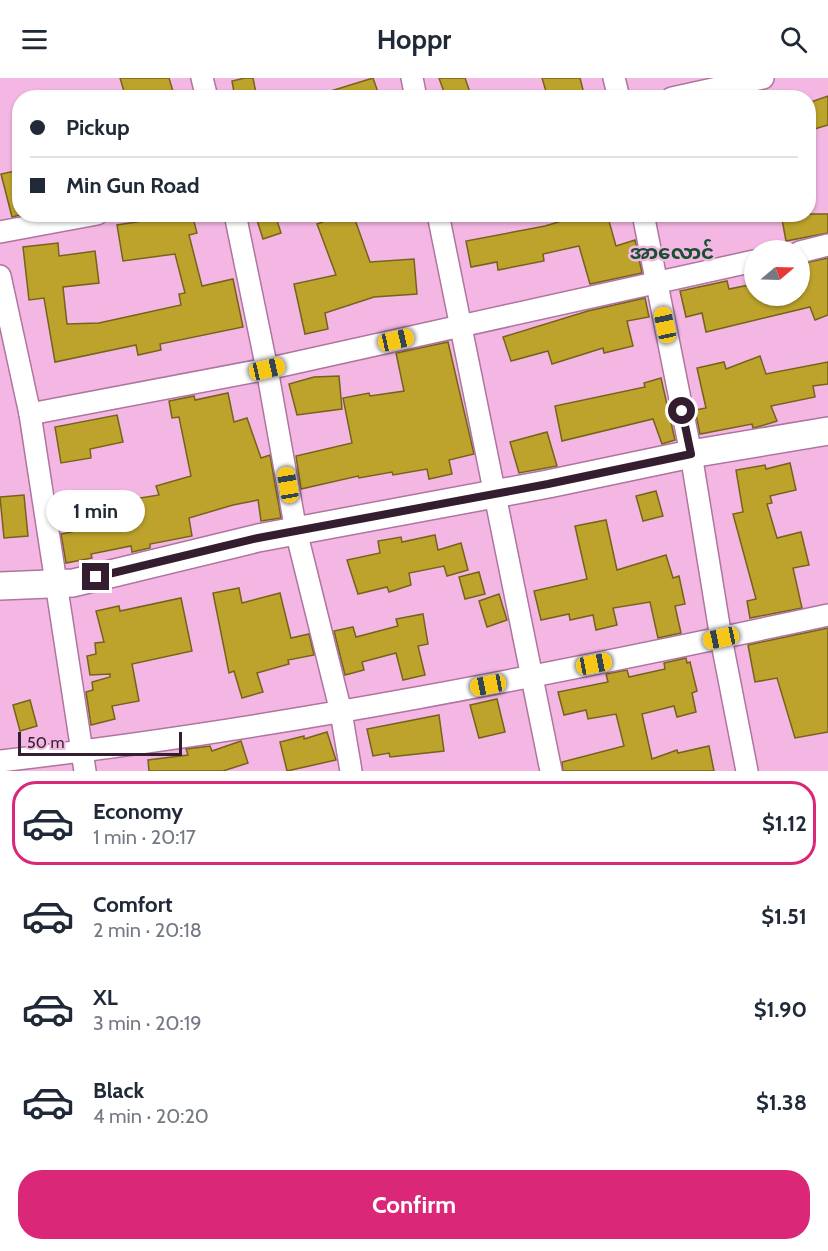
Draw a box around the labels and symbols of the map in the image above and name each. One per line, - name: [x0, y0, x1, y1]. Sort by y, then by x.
- district label: အာလောင်: [630, 239, 714, 264]
- north arrow: [744, 240, 810, 306]
- car: [652, 306, 678, 344]
- car: [376, 327, 416, 353]
- car: [247, 356, 287, 382]
- route start: [668, 397, 695, 424]
- car: [276, 466, 300, 504]
- callout: 1 min: [46, 490, 146, 532]
- route end: [82, 563, 109, 590]
- car: [702, 625, 740, 651]
- car: [575, 652, 613, 676]
- car: [469, 673, 507, 697]
- scale bar: [18, 729, 182, 756]

